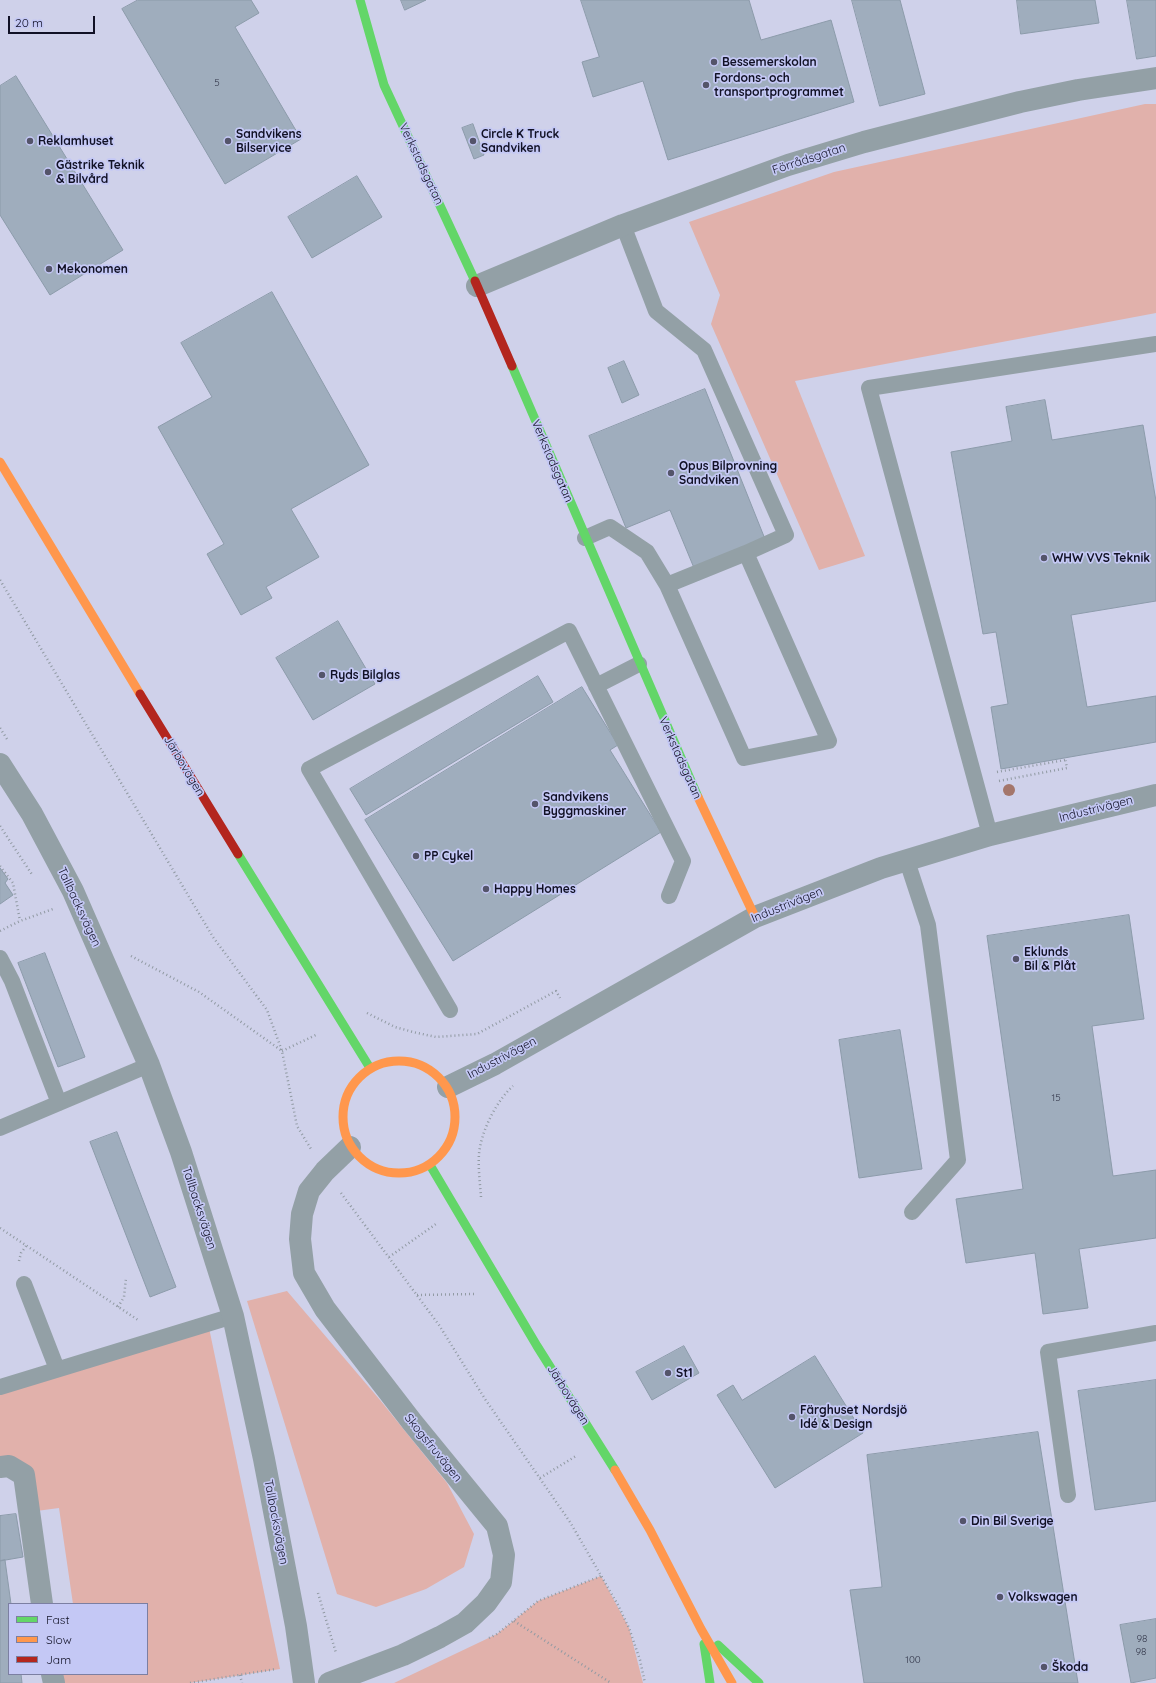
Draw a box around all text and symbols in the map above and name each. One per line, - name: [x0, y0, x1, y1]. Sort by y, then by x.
- scale bar: [10, 8, 97, 34]
- text: 20 m: [15, 15, 43, 30]
- place label: Bessemerskolan: [722, 55, 817, 69]
- marker: Bessemerskolan: [709, 57, 719, 67]
- place label: Fordons- och transportprogrammet: [714, 71, 844, 99]
- house number: 5: [214, 77, 220, 89]
- marker: Fordons- och transportprogrammet: [701, 80, 711, 90]
- street label: Verkstadsgatan: [396, 121, 446, 207]
- place label: Sandvikens Bilservice: [236, 127, 302, 155]
- place label: Circle K Truck Sandviken: [481, 127, 559, 155]
- place label: Reklamhuset: [38, 134, 114, 148]
- marker: Reklamhuset: [25, 136, 35, 146]
- marker: Sandvikens Bilservice: [223, 136, 233, 146]
- marker: Circle K Truck Sandviken: [468, 136, 478, 146]
- street label: Förrådsgatan: [770, 140, 848, 178]
- place label: Gästrike Teknik & Bilvård: [56, 158, 145, 186]
- marker: Gästrike Teknik & Bilvård: [43, 167, 53, 177]
- place label: Mekonomen: [57, 262, 128, 276]
- marker: Mekonomen: [44, 264, 54, 274]
- street label: Verkstadsgatan: [528, 418, 576, 504]
- place label: Opus Bilprovning Sandviken: [679, 459, 777, 487]
- marker: Opus Bilprovning Sandviken: [666, 468, 676, 478]
- place label: WHW VVS Teknik: [1052, 551, 1150, 565]
- marker: WHW VVS Teknik: [1039, 553, 1049, 563]
- place label: Ryds Bilglas: [330, 668, 400, 682]
- marker: Ryds Bilglas: [317, 670, 327, 680]
- street label: Verkstadsgatan: [655, 715, 705, 801]
- street label: Järbovägen: [160, 733, 208, 799]
- place label: Sandvikens Byggmaskiner: [543, 790, 627, 818]
- street label: Industrivägen: [1058, 793, 1134, 825]
- marker: Sandvikens Byggmaskiner: [530, 799, 540, 809]
- place label: PP Cykel: [424, 849, 473, 863]
- marker: PP Cykel: [411, 851, 421, 861]
- street label: Tallbacksvägen: [54, 865, 104, 949]
- place label: Happy Homes: [494, 882, 576, 896]
- marker: Happy Homes: [481, 884, 491, 894]
- street label: Industrivägen: [749, 884, 825, 926]
- place label: Eklunds Bil & Plåt: [1024, 945, 1076, 973]
- marker: Eklunds Bil & Plåt: [1011, 954, 1021, 964]
- street label: Industrivägen: [465, 1034, 539, 1082]
- house number: 15: [1051, 1092, 1061, 1104]
- street label: Tallbacksvägen: [179, 1165, 219, 1251]
- street label: Järbovägen: [544, 1362, 592, 1428]
- place label: St1: [676, 1366, 693, 1380]
- marker: St1: [663, 1368, 673, 1378]
- place label: Färghuset Nordsjö Idé & Design: [800, 1403, 907, 1431]
- street label: Skogsfruvägen: [401, 1411, 465, 1485]
- marker: Färghuset Nordsjö Idé & Design: [787, 1412, 797, 1422]
- street label: Tallbacksvägen: [261, 1478, 291, 1566]
- place label: Din Bil Sverige: [971, 1514, 1054, 1528]
- marker: Din Bil Sverige: [958, 1516, 968, 1526]
- place label: Volkswagen: [1008, 1590, 1078, 1604]
- marker: Volkswagen: [995, 1592, 1005, 1602]
- legend: [8, 1603, 148, 1675]
- text: Fast: [46, 1612, 70, 1627]
- text: Slow: [46, 1632, 72, 1647]
- house number: 98: [1137, 1633, 1147, 1645]
- house number: 98: [1136, 1646, 1146, 1658]
- text: Jam: [46, 1652, 71, 1667]
- house number: 100: [905, 1654, 921, 1666]
- place label: Škoda: [1052, 1660, 1088, 1674]
- marker: Škoda: [1039, 1662, 1049, 1672]

